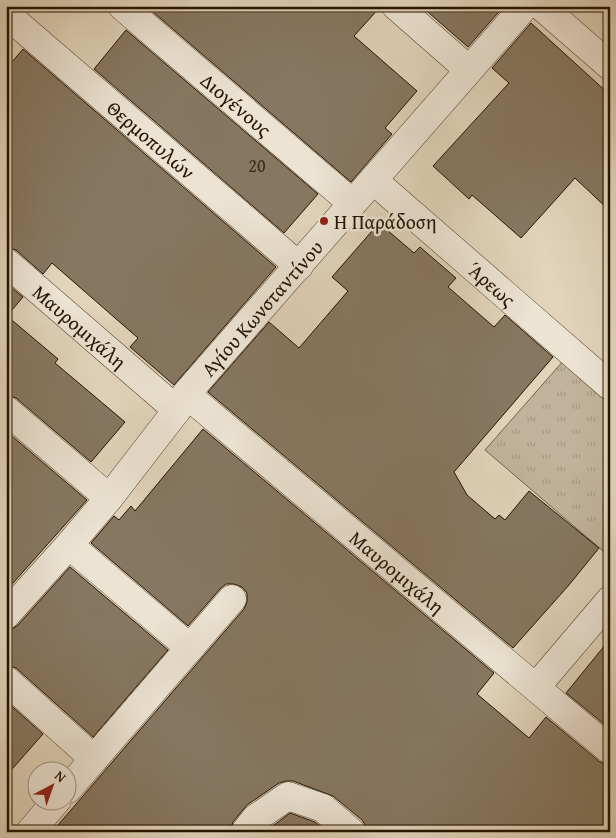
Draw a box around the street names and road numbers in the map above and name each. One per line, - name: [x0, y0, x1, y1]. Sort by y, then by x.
- street label: Διογένους: [195, 66, 279, 143]
- street label: Θερμοπυλών: [101, 93, 202, 186]
- street label: Αγίου Κωνσταντίνου: [194, 233, 329, 382]
- street label: Άρεως: [462, 254, 523, 313]
- street label: Μαυρομιχάλη: [27, 277, 134, 375]
- street label: Μαυρομιχάλη: [344, 523, 451, 620]

